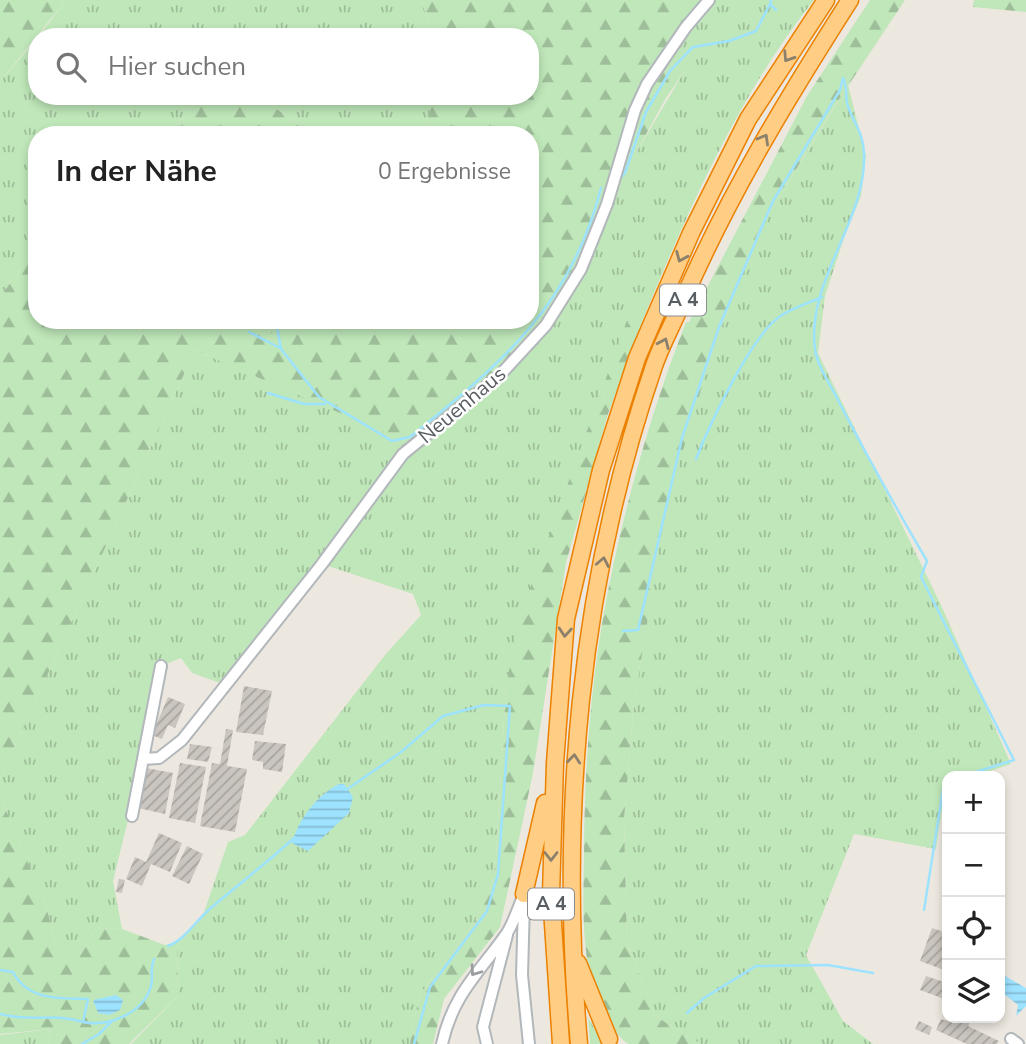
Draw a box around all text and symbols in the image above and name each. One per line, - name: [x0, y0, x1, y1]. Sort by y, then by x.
- search box: [28, 28, 539, 105]
- icon: search: [52, 48, 90, 86]
- text: Hier suchen: [108, 49, 246, 84]
- one-way arrow: [784, 49, 797, 62]
- one-way arrow: [756, 134, 769, 146]
- text: In der Nähe: [56, 151, 217, 192]
- text: 0 Ergebnisse: [378, 156, 511, 187]
- one-way arrow: [675, 250, 689, 262]
- road number: A 4: [660, 284, 706, 316]
- one-way arrow: [656, 338, 670, 351]
- street label: Neuenhaus: [412, 360, 512, 450]
- one-way arrow: [595, 556, 610, 568]
- one-way arrow: [558, 627, 573, 638]
- one-way arrow: [566, 753, 581, 764]
- map controls: [942, 771, 1005, 1023]
- button: +: [942, 771, 1005, 834]
- button: −: [942, 834, 1005, 897]
- one-way arrow: [543, 851, 559, 862]
- road number: A 4: [528, 888, 574, 920]
- button: locate: [942, 897, 1005, 960]
- button: layers: [942, 960, 1005, 1023]
- one-way arrow: [471, 963, 484, 976]

